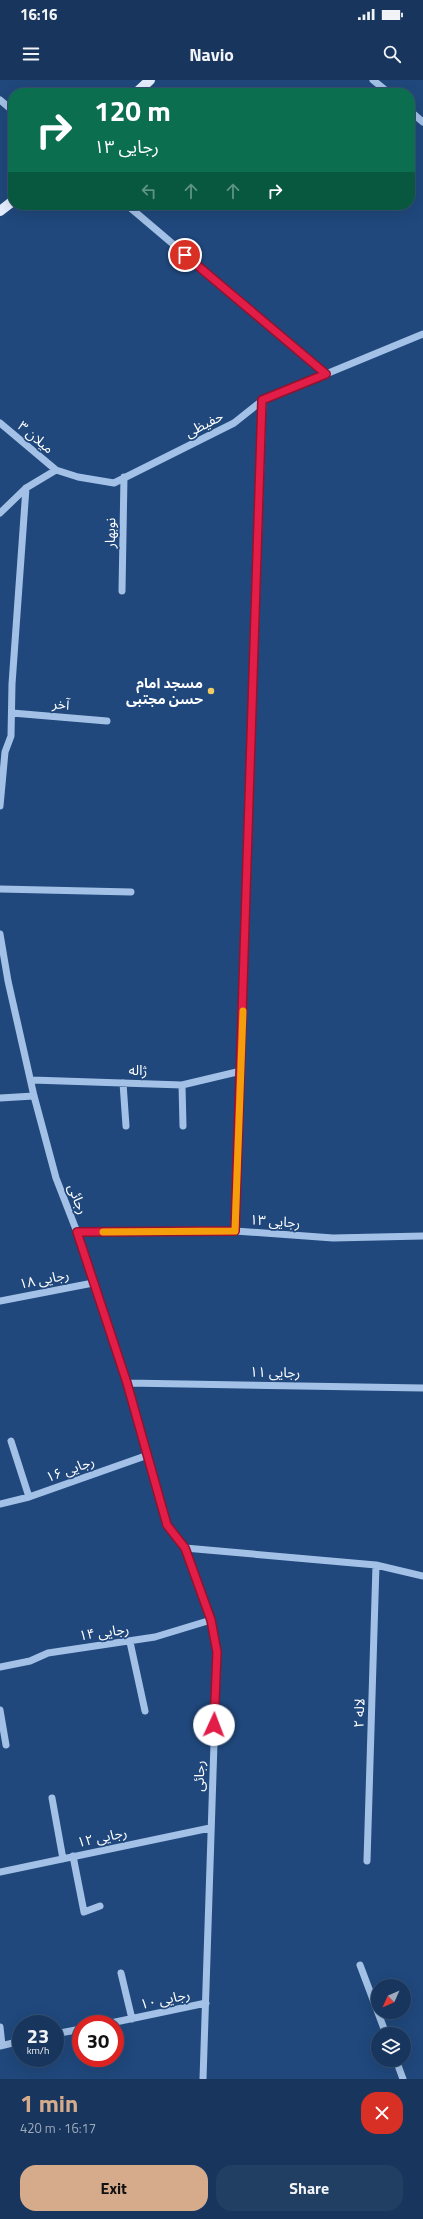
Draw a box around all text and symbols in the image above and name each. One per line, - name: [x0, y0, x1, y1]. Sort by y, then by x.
- text: 16:16: [20, 3, 57, 26]
- text: Navio: [189, 41, 234, 68]
- icon: menu: [20, 43, 42, 65]
- icon: search: [381, 43, 403, 65]
- text: 120 m: [94, 89, 171, 132]
- icon: right: [28, 104, 80, 156]
- text: رجایی ۱۳: [94, 133, 159, 160]
- icon: left: [138, 180, 160, 202]
- icon: ahead: [180, 180, 202, 202]
- icon: ahead: [222, 180, 244, 202]
- icon: right: [264, 180, 286, 202]
- pin: [168, 238, 202, 272]
- icon: arrive: [174, 244, 196, 266]
- street label: حفیظی: [181, 405, 227, 442]
- street label: میلان ۳: [14, 415, 59, 458]
- street label: نوبهار: [99, 517, 120, 549]
- place label: مسجد امام حسن مجتبی: [126, 672, 203, 709]
- marker: مسجد امام حسن مجتبی: [206, 686, 216, 696]
- street label: آخر: [51, 692, 71, 715]
- street label: ژاله: [128, 1059, 148, 1080]
- street label: رجائی: [63, 1181, 94, 1217]
- street label: رجایی ۱۳: [249, 1208, 301, 1233]
- street label: رجایی ۱۸: [17, 1263, 71, 1294]
- street label: رجایی ۱۱: [250, 1361, 300, 1382]
- street label: رجایی ۱۶: [43, 1450, 97, 1487]
- street label: رجایی ۱۴: [77, 1618, 130, 1645]
- street label: لاله ۲: [347, 1698, 370, 1728]
- position arrow: [193, 1704, 235, 1746]
- street label: رجائی: [187, 1760, 210, 1792]
- street label: رجایی ۱۲: [75, 1821, 129, 1852]
- north arrow: [371, 1979, 411, 2019]
- map controls: [371, 1979, 411, 2067]
- street label: رجایی ۱۰: [138, 1983, 192, 2014]
- speed limit sign: 30: [72, 2015, 124, 2067]
- text: 23: [27, 2020, 49, 2051]
- button: layers: [371, 2027, 411, 2067]
- text: km/h: [27, 2043, 49, 2058]
- text: 1 min: [20, 2085, 78, 2121]
- button: close: [361, 2092, 403, 2134]
- text: 420 m · 16:17: [20, 2118, 96, 2138]
- button: Exit: [20, 2165, 208, 2211]
- button: Share: [216, 2165, 403, 2211]

